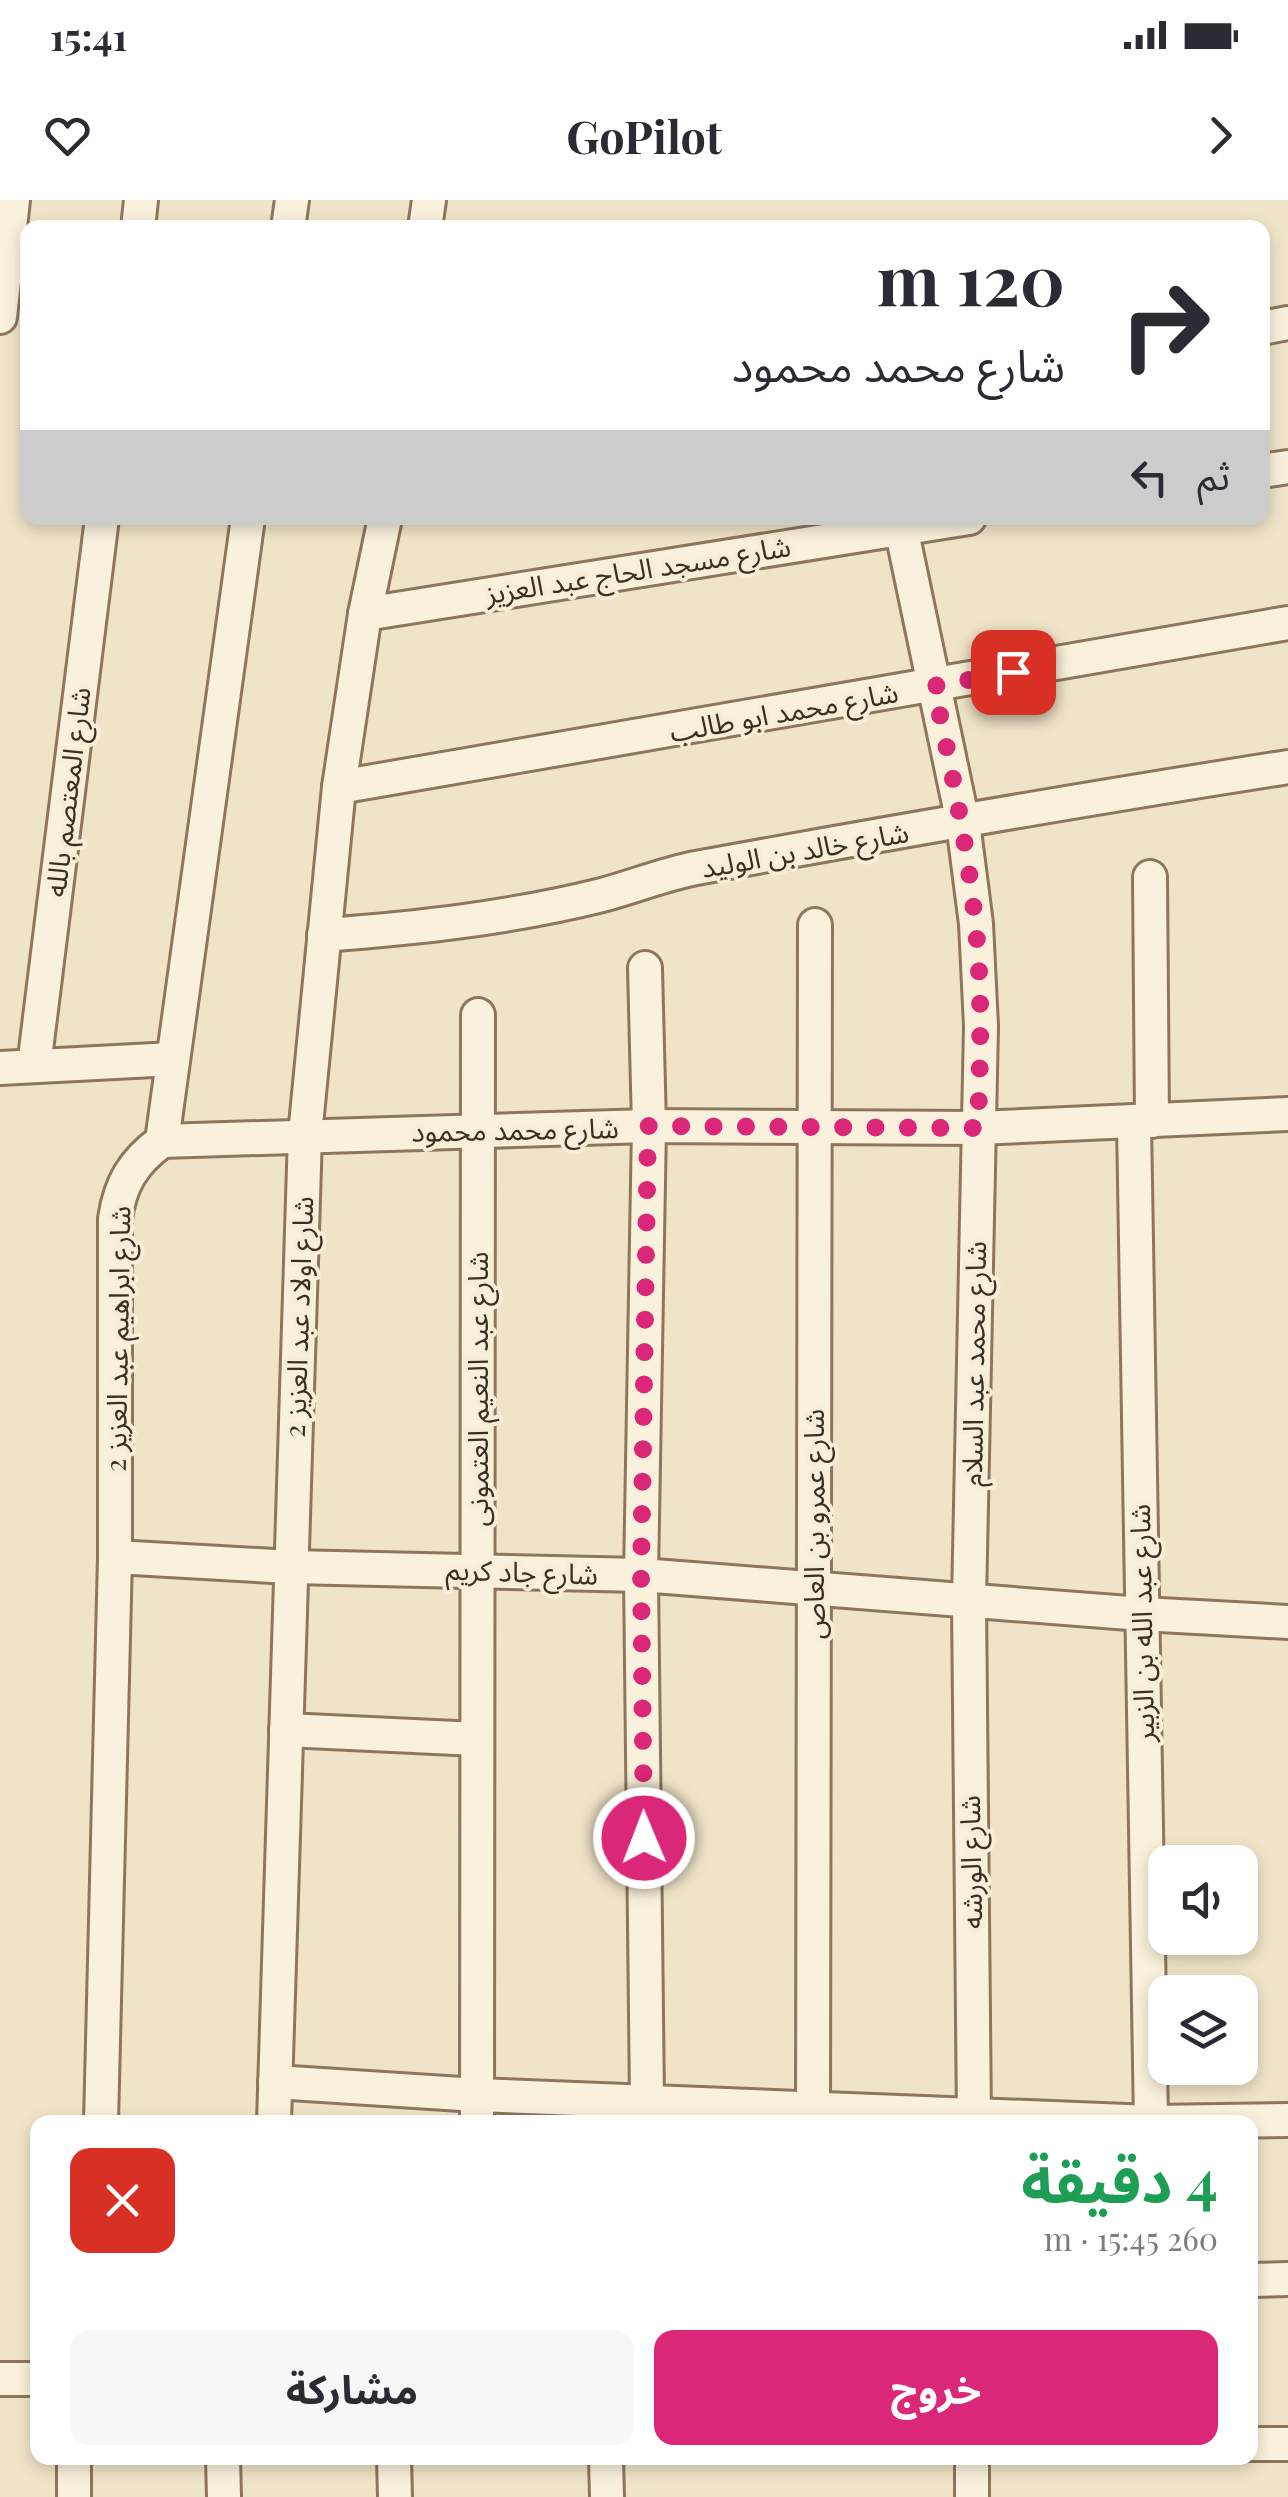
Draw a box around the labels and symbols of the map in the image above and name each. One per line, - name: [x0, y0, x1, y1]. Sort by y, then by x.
- street label: شارع مسجد الحاج عبد العزيز: [482, 526, 794, 615]
- pin: [971, 630, 1056, 715]
- street label: شارع محمد ابو طالب: [667, 672, 902, 753]
- street label: شارع المعتصم بالله: [35, 685, 103, 899]
- street label: شارع خالد بن الوليد: [698, 812, 912, 889]
- street label: شارع محمد محمود: [411, 1108, 619, 1153]
- street label: شارع اولاد عبد العزيز 2: [275, 1196, 324, 1438]
- street label: شارع ابراهيم عبد العزيز 2: [96, 1206, 142, 1472]
- street label: شارع محمد عبد السلام: [952, 1241, 997, 1487]
- street label: شارع عبد النعيم العتمونى: [458, 1252, 500, 1526]
- street label: شارع عمرو بن العاص: [794, 1409, 835, 1639]
- street label: شارع عبد الله بن الزبير: [1120, 1504, 1165, 1743]
- street label: شارع جاد كريم: [445, 1549, 599, 1597]
- position arrow: [592, 1786, 696, 1890]
- street label: شارع الورشه: [950, 1795, 993, 1929]

